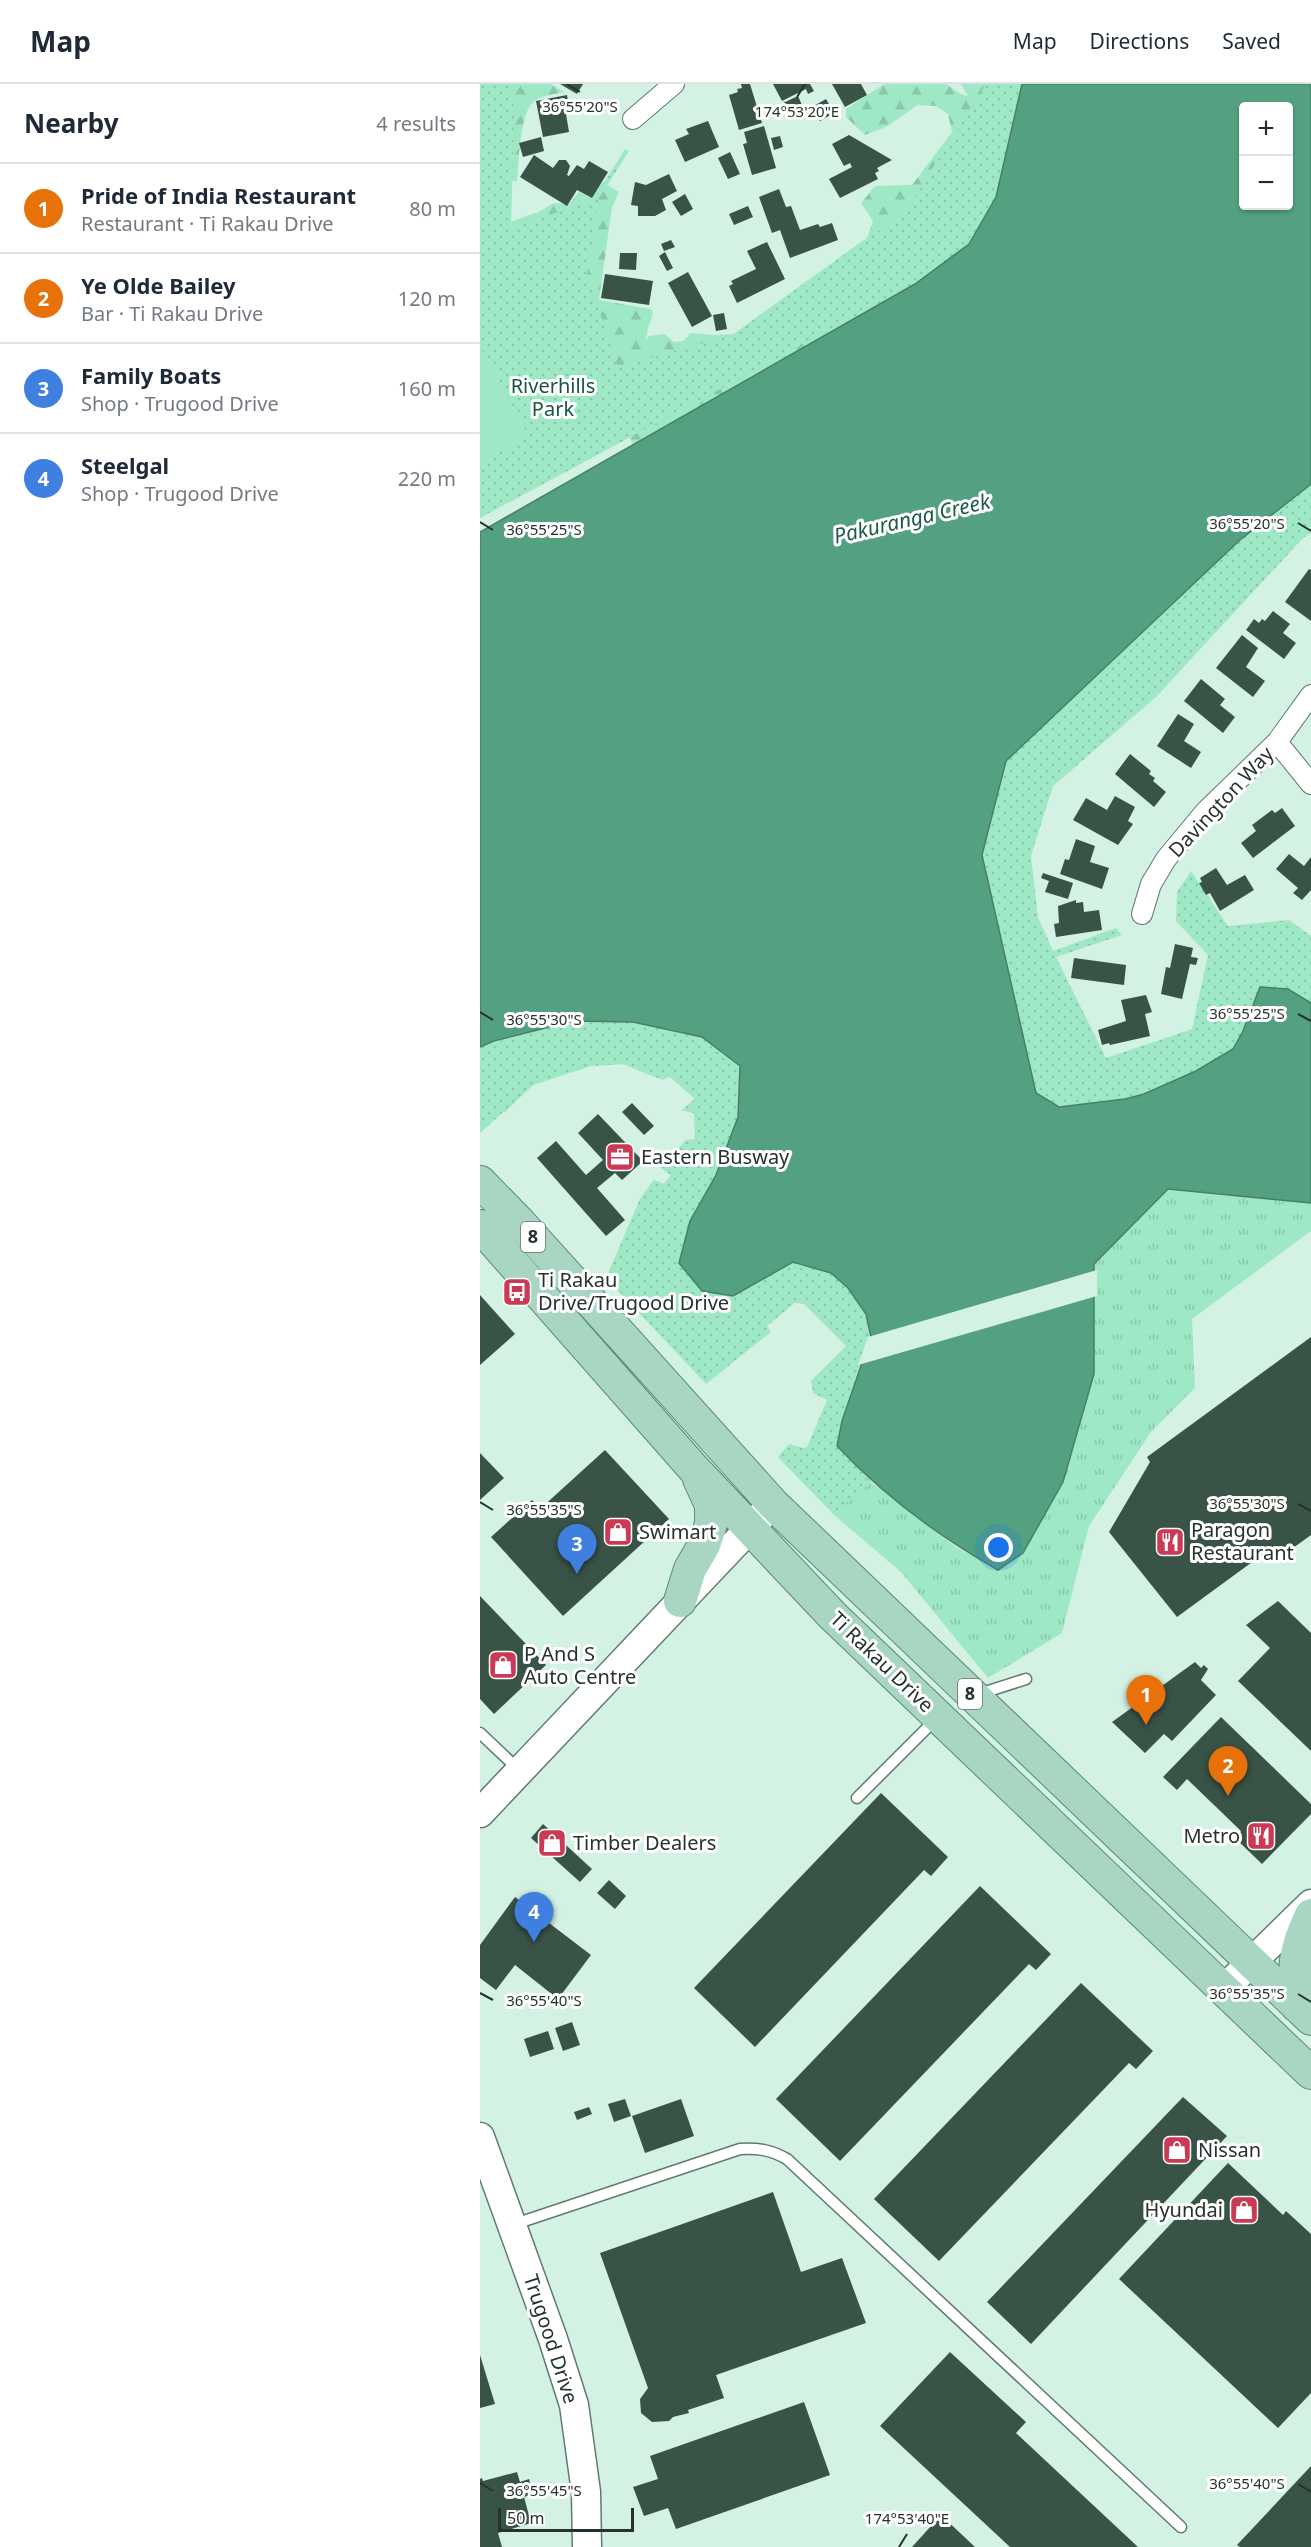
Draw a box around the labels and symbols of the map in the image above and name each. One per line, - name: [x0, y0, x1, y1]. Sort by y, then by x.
- text: 36°55'20"S: [542, 96, 618, 116]
- text: 174°53'20"E: [755, 101, 839, 121]
- park label: Riverhills Park: [511, 372, 595, 422]
- water label: Pakuranga Creek: [831, 486, 994, 550]
- text: 36°55'20"S: [1209, 513, 1285, 533]
- text: 36°55'25"S: [506, 519, 582, 539]
- street label: Davington Way: [1162, 740, 1280, 863]
- text: 36°55'25"S: [1209, 1003, 1285, 1023]
- text: 36°55'30"S: [506, 1009, 582, 1029]
- office icon: Eastern Busway: [604, 1141, 636, 1173]
- place label: Eastern Busway: [641, 1143, 790, 1170]
- road number: 8: [521, 1222, 545, 1252]
- place label: Ti Rakau Drive/Trugood Drive: [538, 1266, 729, 1316]
- bus stop icon: Ti Rakau Drive/Trugood Drive: [501, 1276, 533, 1308]
- text: 36°55'30"S: [1209, 1493, 1285, 1513]
- text: 36°55'35"S: [506, 1499, 582, 1519]
- shop icon: Swimart: [602, 1516, 634, 1548]
- place label: Paragon Restaurant: [1191, 1516, 1294, 1566]
- place label: Swimart: [639, 1518, 716, 1545]
- pin: 3: [558, 1524, 596, 1574]
- restaurant icon: Paragon Restaurant: [1154, 1526, 1186, 1558]
- your location: [984, 1533, 1013, 1562]
- street label: Ti Rakau Drive: [825, 1605, 940, 1718]
- place label: P And S Auto Centre: [524, 1640, 636, 1690]
- shop icon: P And S Auto Centre: [487, 1649, 519, 1681]
- pin: 1: [1126, 1676, 1166, 1725]
- road number: 8: [958, 1679, 982, 1709]
- pin: 2: [1208, 1746, 1248, 1796]
- restaurant icon: Metro: [1245, 1820, 1277, 1852]
- place label: Metro: [1183, 1822, 1240, 1849]
- shop icon: Timber Dealers: [536, 1827, 568, 1859]
- place label: Timber Dealers: [573, 1829, 716, 1856]
- pin: 4: [514, 1892, 554, 1942]
- text: 36°55'35"S: [1209, 1983, 1285, 2003]
- text: 36°55'40"S: [506, 1990, 582, 2010]
- shop icon: Nissan: [1161, 2134, 1193, 2166]
- place label: Nissan: [1198, 2136, 1261, 2163]
- shop icon: Hyundai: [1228, 2194, 1260, 2226]
- place label: Hyundai: [1145, 2196, 1223, 2223]
- street label: Trugood Drive: [518, 2271, 585, 2407]
- text: 36°55'40"S: [1209, 2473, 1285, 2493]
- text: 36°55'45"S: [506, 2480, 582, 2500]
- scale bar: [498, 2505, 634, 2532]
- text: 174°53'40"E: [865, 2508, 949, 2528]

